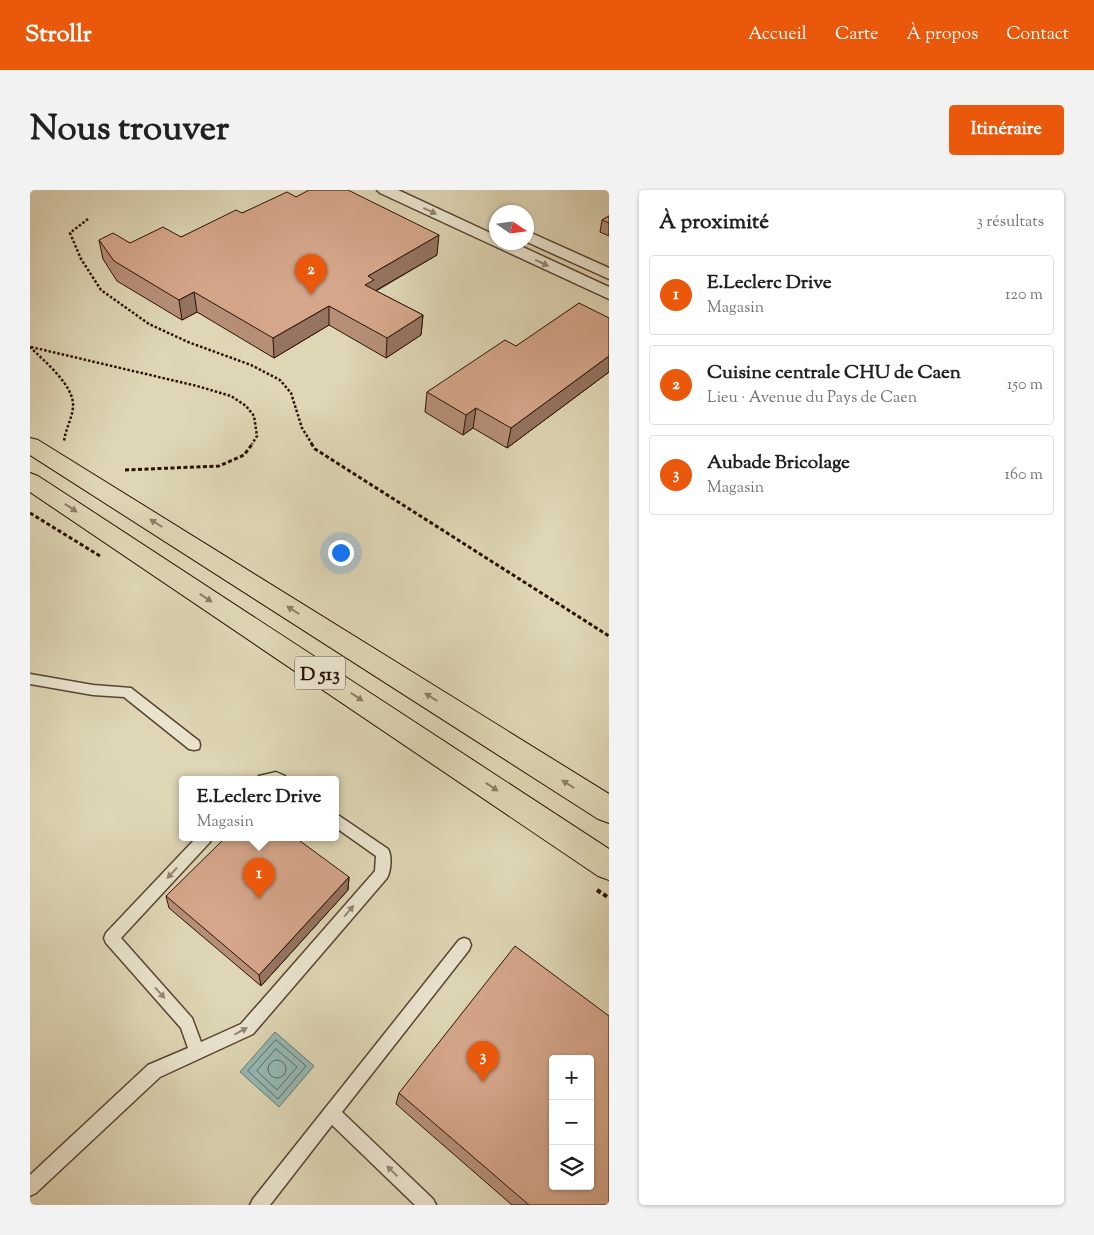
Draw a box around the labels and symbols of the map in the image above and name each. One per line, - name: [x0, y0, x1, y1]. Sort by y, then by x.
- north arrow: [489, 205, 534, 250]
- one-way arrow: [423, 207, 437, 215]
- pin: 2: [295, 254, 327, 295]
- one-way arrow: [535, 259, 549, 267]
- one-way arrow: [64, 503, 77, 513]
- one-way arrow: [149, 518, 163, 528]
- your location: [328, 540, 354, 566]
- one-way arrow: [200, 593, 213, 602]
- one-way arrow: [287, 605, 300, 614]
- road number: D 513: [295, 656, 345, 689]
- one-way arrow: [350, 692, 363, 702]
- one-way arrow: [424, 692, 437, 701]
- one-way arrow: [561, 779, 574, 789]
- one-way arrow: [485, 782, 498, 792]
- pin: 1: [243, 858, 275, 899]
- one-way arrow: [166, 867, 178, 879]
- one-way arrow: [343, 905, 355, 917]
- one-way arrow: [154, 986, 166, 998]
- one-way arrow: [234, 1027, 248, 1035]
- pin: 3: [467, 1041, 499, 1082]
- one-way arrow: [386, 1165, 398, 1177]

